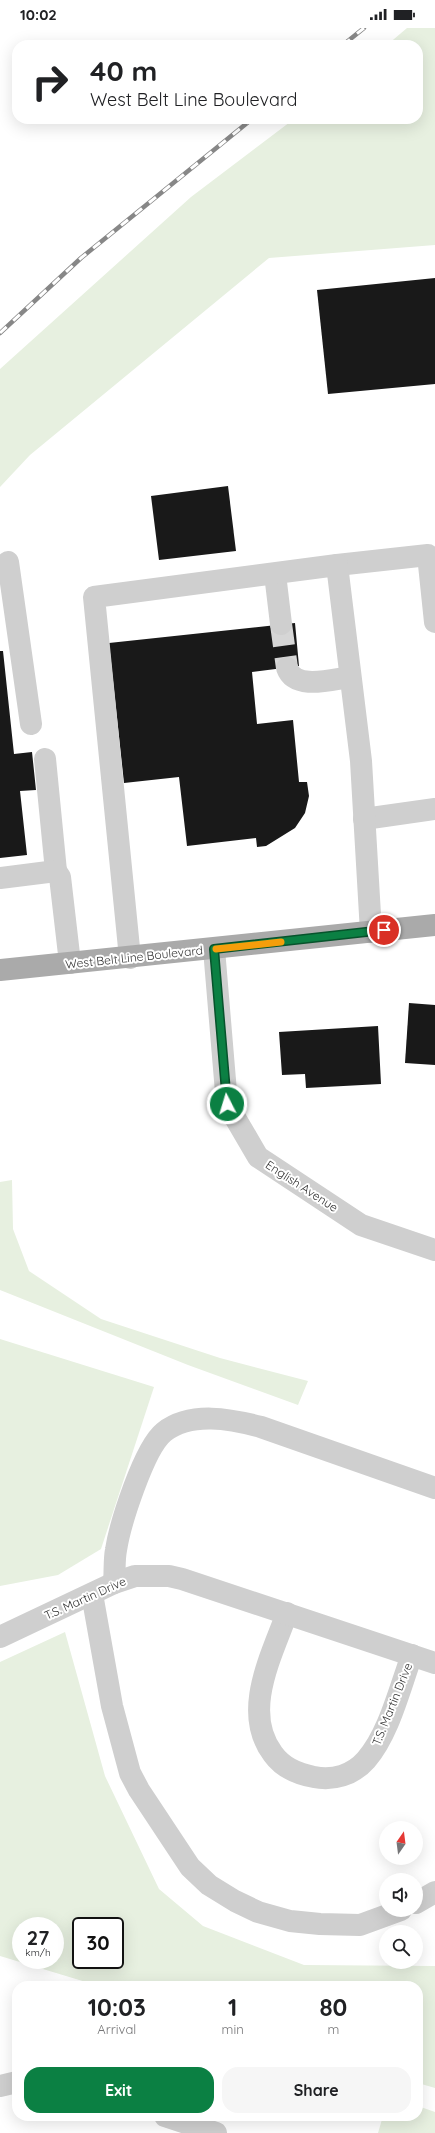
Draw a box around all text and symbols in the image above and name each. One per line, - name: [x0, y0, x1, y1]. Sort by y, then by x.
- text: 10:02: [20, 5, 57, 24]
- text: 40 m: [90, 53, 157, 88]
- icon: right: [24, 56, 76, 108]
- text: West Belt Line Boulevard: [90, 88, 297, 111]
- pin: [367, 913, 401, 947]
- icon: arrive: [373, 919, 395, 941]
- street label: West Belt Line Boulevard: [64, 942, 204, 972]
- position arrow: [206, 1083, 248, 1125]
- street label: English Avenue: [263, 1157, 341, 1215]
- street label: T.S. Martin Drive: [42, 1573, 128, 1623]
- street label: T.S. Martin Drive: [369, 1660, 416, 1748]
- north arrow: [379, 1821, 423, 1865]
- map controls: [379, 1821, 423, 1969]
- button: sound: [379, 1873, 423, 1917]
- speed limit sign: 30: [72, 1917, 124, 1969]
- text: 27: [27, 1925, 49, 1950]
- button: search: [379, 1925, 423, 1969]
- text: km/h: [25, 1946, 51, 1959]
- text: 10:03: [88, 1992, 146, 2022]
- text: 1: [228, 1992, 237, 2022]
- text: 80: [319, 1992, 347, 2022]
- text: Arrival: [97, 2021, 136, 2037]
- text: min: [222, 2021, 244, 2037]
- text: m: [327, 2021, 339, 2037]
- button: Exit: [24, 2067, 214, 2113]
- button: Share: [222, 2067, 411, 2113]

